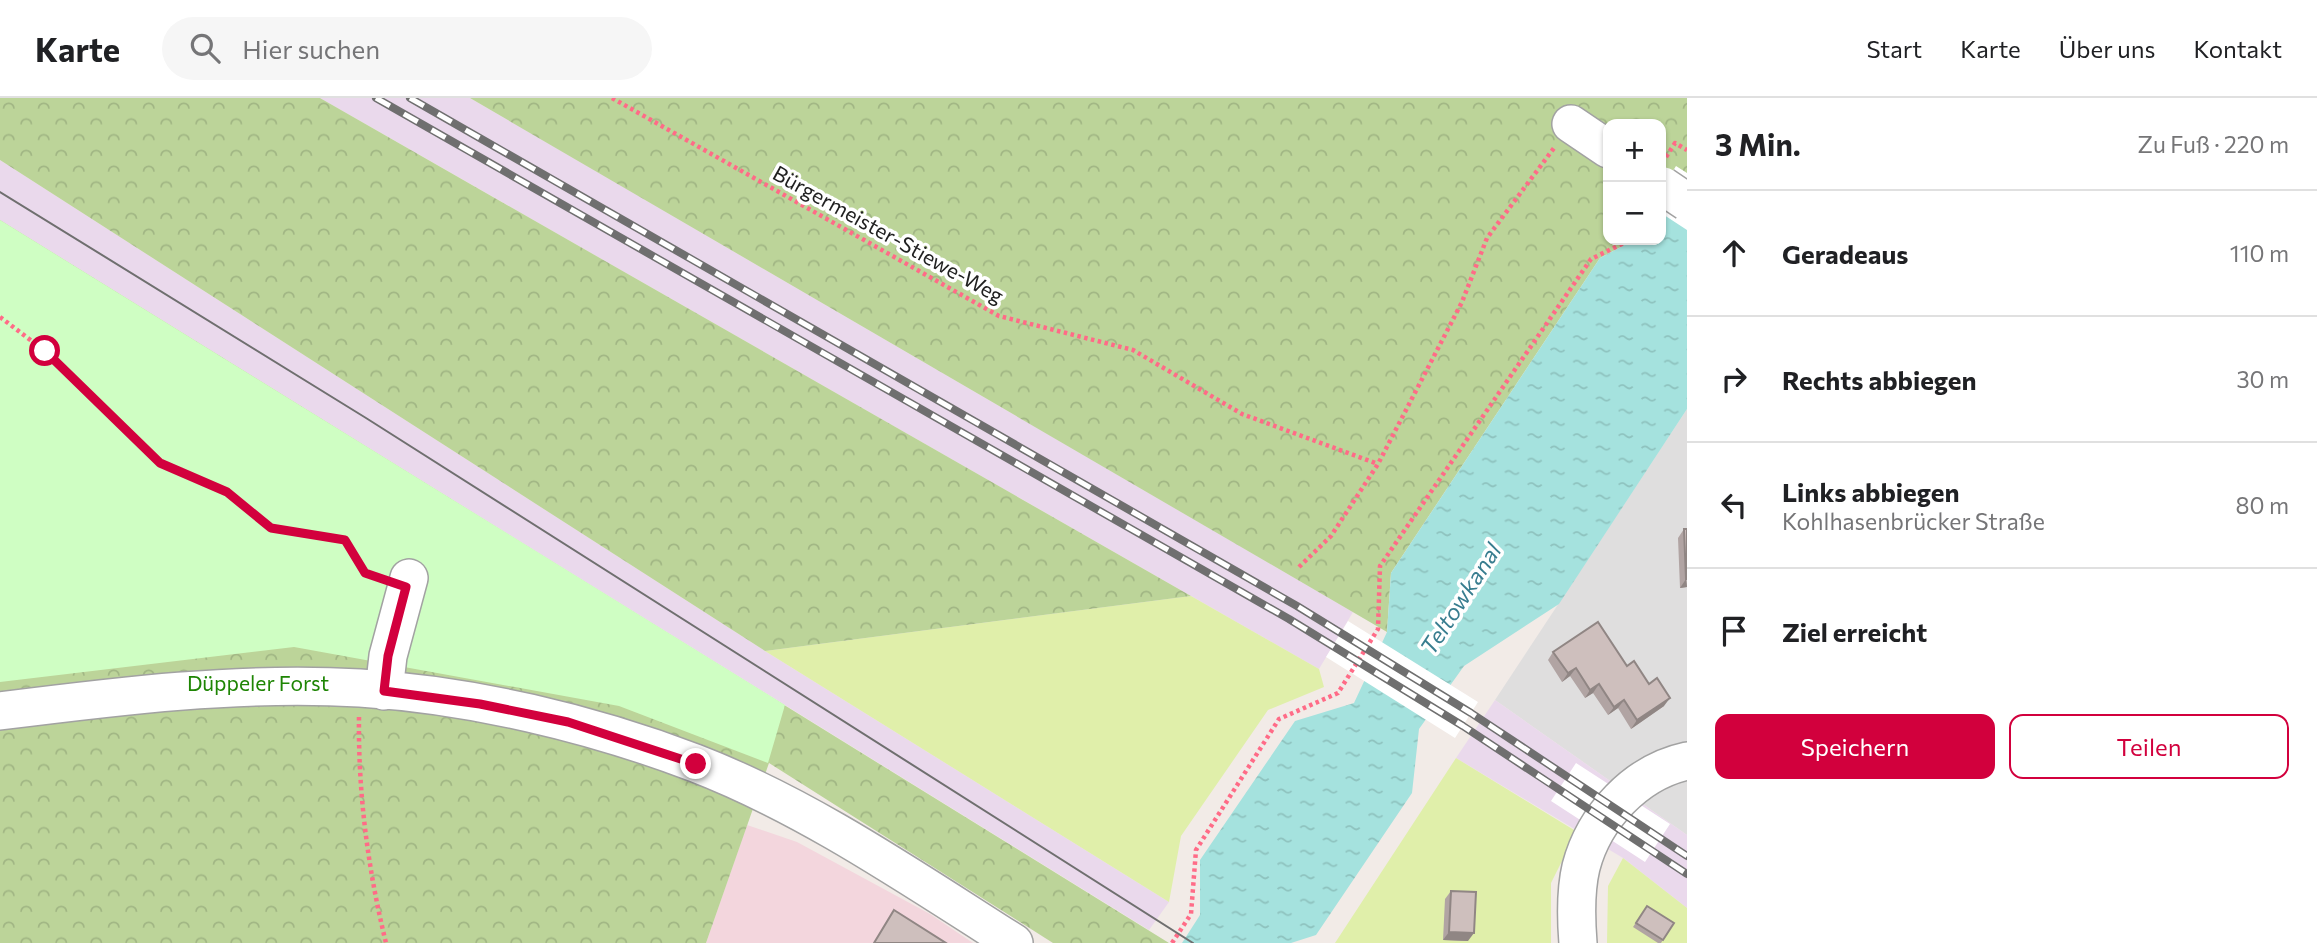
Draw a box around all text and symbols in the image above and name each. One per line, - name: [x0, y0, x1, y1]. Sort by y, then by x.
- search box: [162, 17, 652, 80]
- text: Karte: [35, 28, 120, 69]
- icon: search: [186, 29, 224, 67]
- text: Hier suchen: [242, 33, 380, 64]
- text: Start: [1867, 34, 1922, 63]
- text: Karte: [1960, 34, 2021, 63]
- text: Über uns: [2059, 34, 2155, 63]
- text: Kontakt: [2193, 34, 2282, 63]
- map controls: [1603, 119, 1666, 245]
- button: +: [1603, 119, 1666, 182]
- text: 3 Min.: [1715, 125, 1801, 162]
- text: Zu Fuß · 220 m: [2138, 130, 2289, 158]
- street label: Bürgermeister-Stiewe-Weg: [769, 160, 1009, 308]
- button: −: [1603, 182, 1666, 245]
- icon: ahead: [1715, 234, 1753, 272]
- text: Geradeaus: [1782, 238, 1908, 269]
- text: 110 m: [2230, 239, 2289, 267]
- route start: [29, 335, 60, 366]
- icon: right: [1715, 360, 1753, 398]
- text: Rechts abbiegen: [1782, 364, 1977, 395]
- text: 30 m: [2236, 365, 2289, 393]
- text: Links abbiegen: [1782, 476, 1960, 507]
- icon: left: [1715, 486, 1753, 524]
- text: 80 m: [2236, 491, 2289, 519]
- text: Kohlhasenbrücker Straße: [1782, 507, 2045, 535]
- water label: Teltowkanal: [1414, 537, 1507, 659]
- icon: arrive: [1715, 612, 1753, 650]
- text: Ziel erreicht: [1782, 616, 1927, 647]
- park label: Düppeler Forst: [187, 670, 329, 695]
- button: Speichern: [1715, 714, 1995, 779]
- button: Teilen: [2009, 714, 2289, 779]
- route end: [680, 748, 711, 779]

